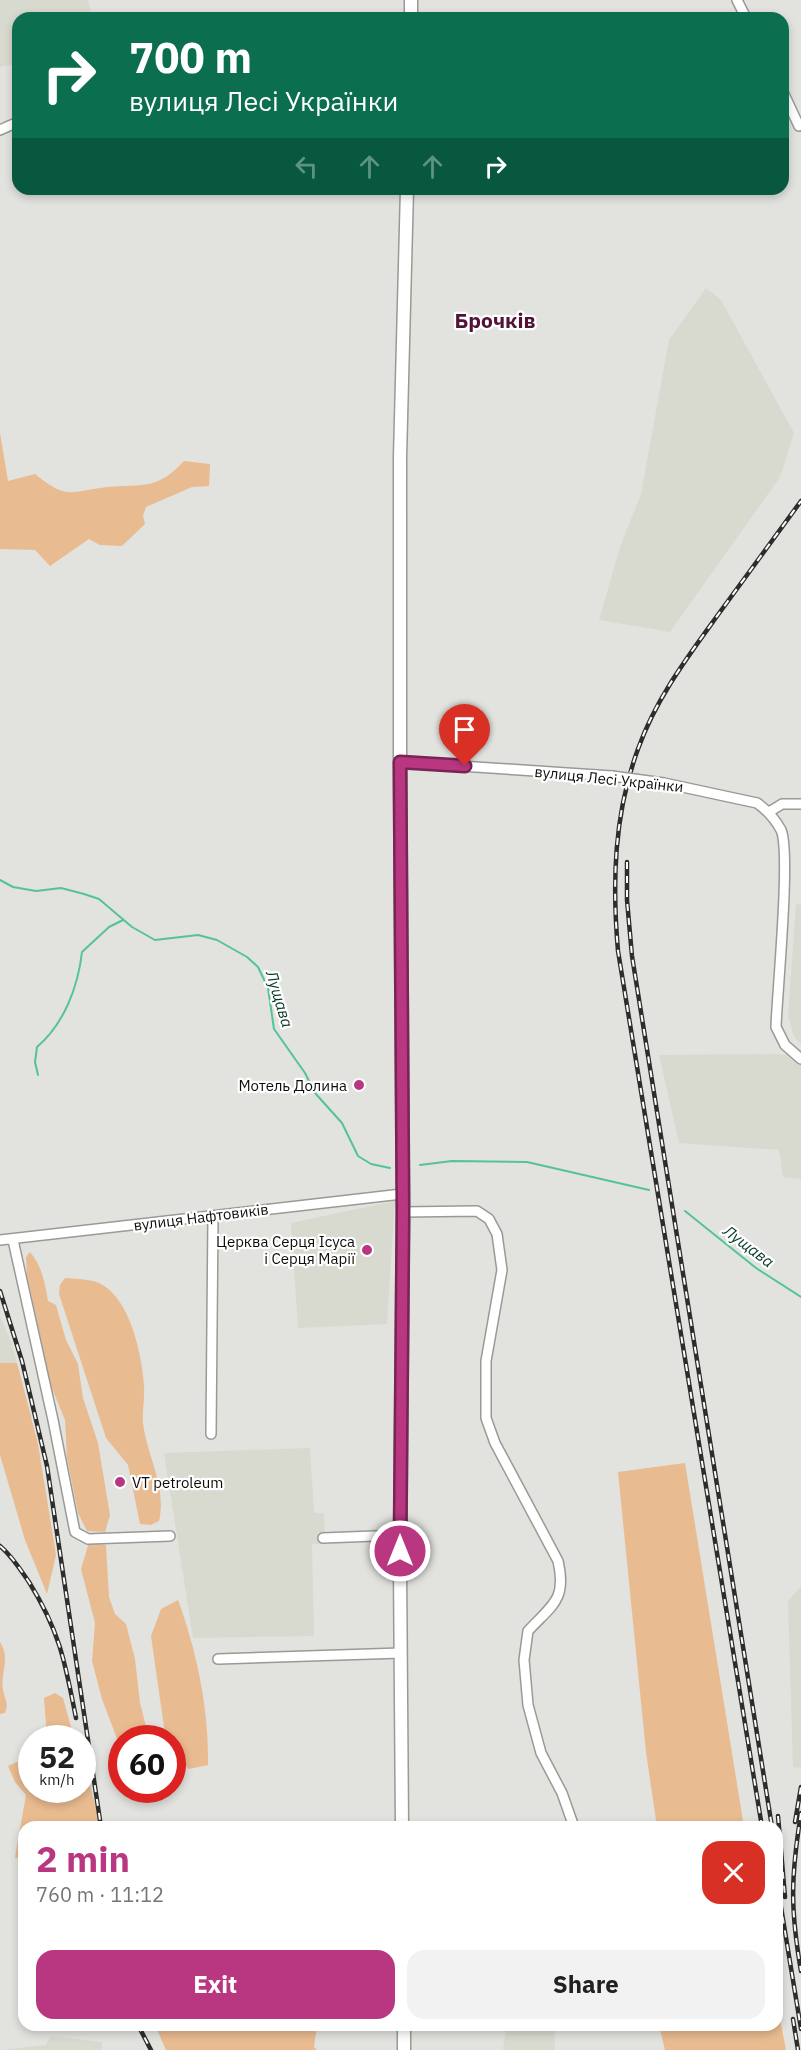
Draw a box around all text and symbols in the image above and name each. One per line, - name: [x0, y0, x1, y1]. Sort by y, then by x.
- text: 700 m: [129, 30, 252, 85]
- icon: right: [30, 36, 108, 114]
- text: вулиця Лесі Українки: [129, 83, 398, 118]
- icon: left: [290, 150, 323, 183]
- icon: ahead: [353, 150, 386, 183]
- icon: ahead: [416, 150, 449, 183]
- icon: right: [479, 150, 512, 183]
- district label: Брочків: [454, 306, 536, 334]
- pin: [439, 704, 490, 766]
- icon: arrive: [448, 713, 481, 746]
- street label: вулиця Лесі Українки: [534, 762, 684, 796]
- water label: Лущава: [262, 967, 298, 1030]
- place label: Мотель Долина: [238, 1076, 347, 1095]
- marker: Мотель Долина: [352, 1078, 366, 1092]
- street label: вулиця Нафтовиків: [132, 1199, 270, 1235]
- water label: Лущава: [719, 1220, 778, 1272]
- place label: Церква Серця Ісуса і Серця Марії: [216, 1232, 355, 1268]
- marker: Церква Серця Ісуса і Серця Марії: [360, 1243, 374, 1257]
- place label: VT petroleum: [132, 1473, 223, 1492]
- marker: VT petroleum: [113, 1475, 127, 1489]
- position arrow: [368, 1519, 432, 1583]
- speed limit sign: 60: [108, 1725, 186, 1803]
- text: 52: [39, 1737, 75, 1776]
- text: km/h: [39, 1770, 75, 1789]
- text: 2 min: [36, 1835, 130, 1882]
- button: close: [702, 1841, 765, 1904]
- text: 760 m · 11:12: [36, 1881, 164, 1908]
- button: Exit: [36, 1950, 395, 2019]
- button: Share: [407, 1950, 765, 2019]

